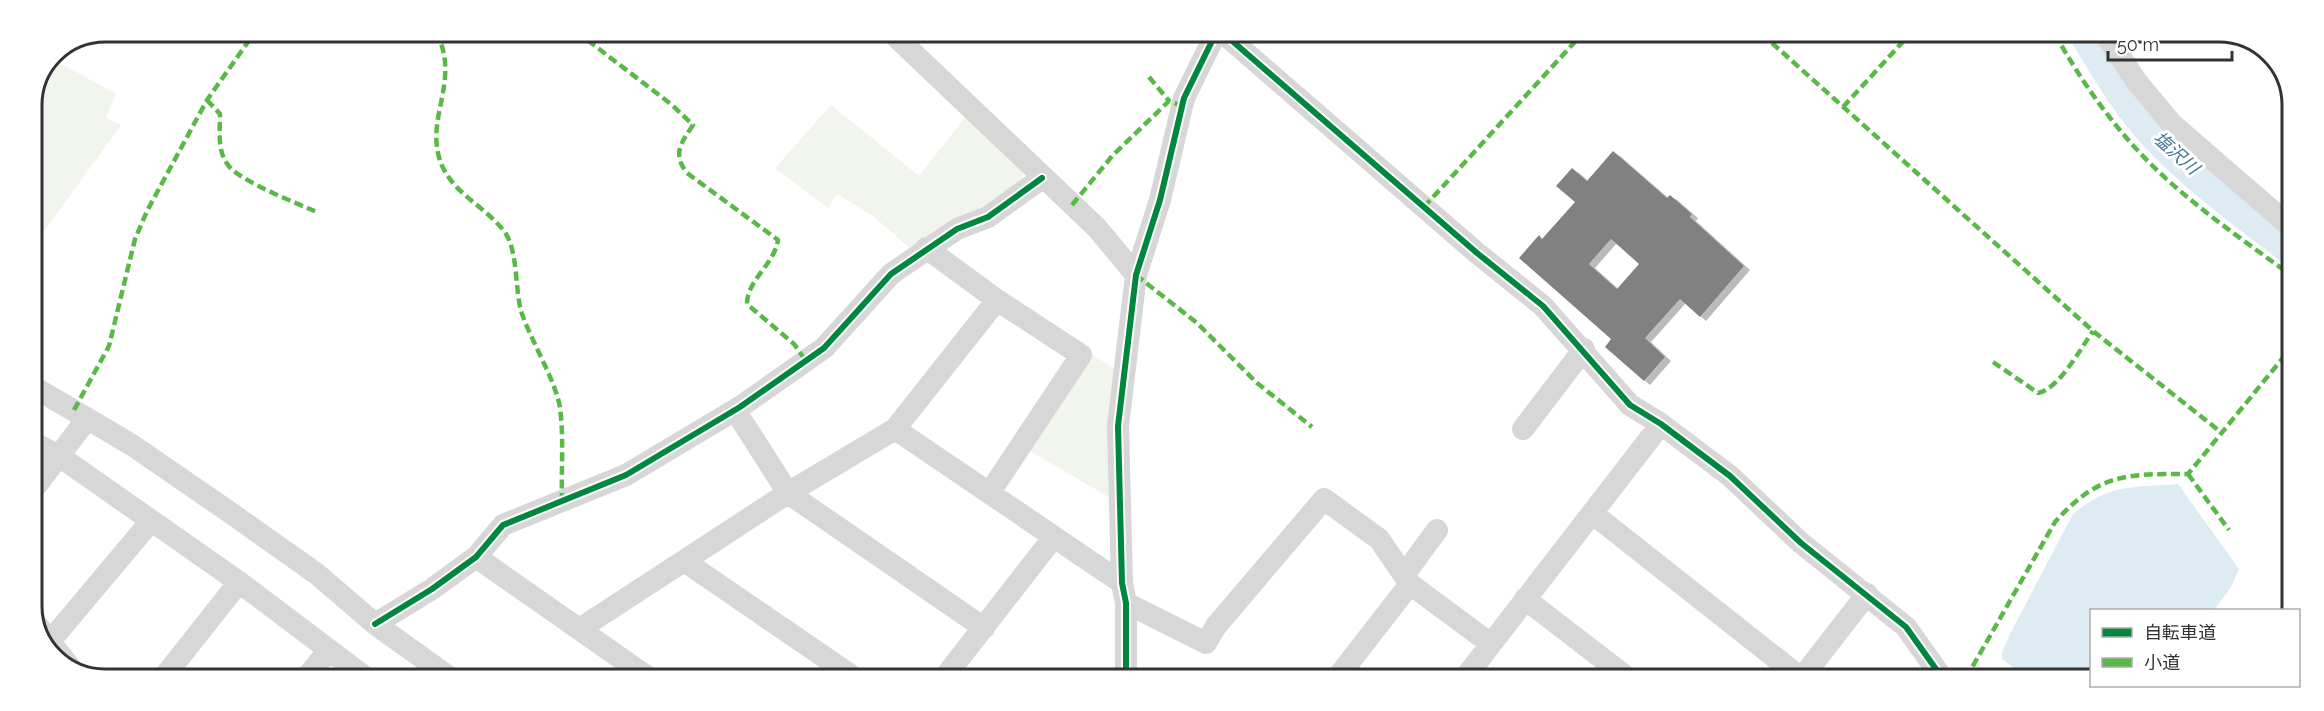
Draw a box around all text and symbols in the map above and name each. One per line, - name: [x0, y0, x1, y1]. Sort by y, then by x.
- scale bar: [2108, 24, 2232, 62]
- text: 50 m: [2117, 34, 2159, 55]
- water label: 塩沢川: [2149, 127, 2205, 180]
- legend: [2090, 609, 2300, 687]
- text: 自転車道: [2144, 622, 2216, 643]
- text: 小道: [2144, 652, 2180, 673]

